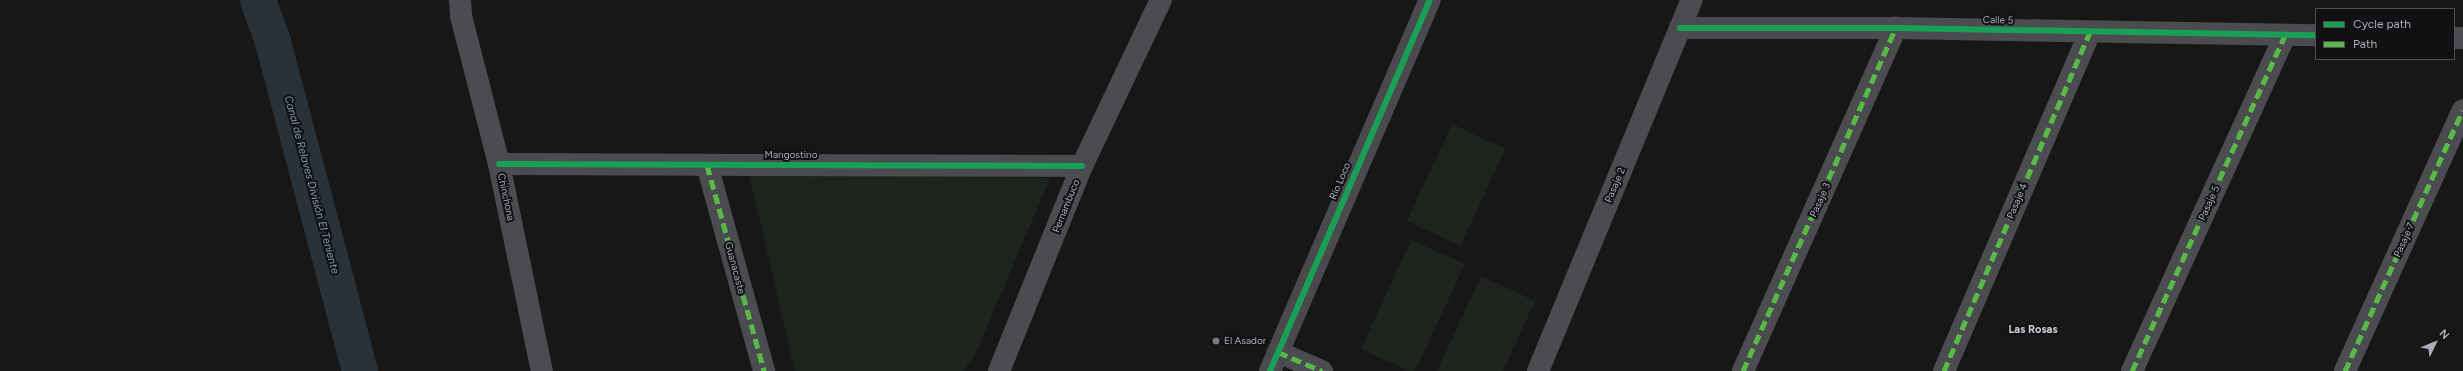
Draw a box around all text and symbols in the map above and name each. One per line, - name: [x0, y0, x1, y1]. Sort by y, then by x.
- legend: [2315, 8, 2455, 60]
- street label: Calle 5: [1983, 14, 2013, 26]
- text: Cycle path: [2353, 17, 2411, 31]
- text: Path: [2353, 37, 2377, 51]
- water label: Canal de Relaves División El Teniente: [281, 94, 341, 276]
- street label: Mangostino: [765, 149, 817, 161]
- street label: Río Loco: [1327, 161, 1353, 201]
- street label: Pasaje 2: [1602, 166, 1628, 204]
- street label: Chinchona: [495, 172, 517, 222]
- street label: Pernambuco: [1050, 178, 1082, 234]
- street label: Pasaje 3: [1807, 181, 1833, 219]
- street label: Pasaje 4: [2004, 181, 2030, 221]
- street label: Pasaje 5: [2196, 184, 2222, 222]
- street label: Pasaje 7: [2391, 221, 2417, 259]
- street label: Guanacaste: [722, 241, 748, 295]
- district label: Las Rosas: [2008, 323, 2058, 337]
- north arrow: [2415, 323, 2455, 363]
- text: N: [2436, 327, 2452, 342]
- place label: El Asador: [1224, 335, 1266, 347]
- marker: El Asador: [1211, 336, 1221, 346]

